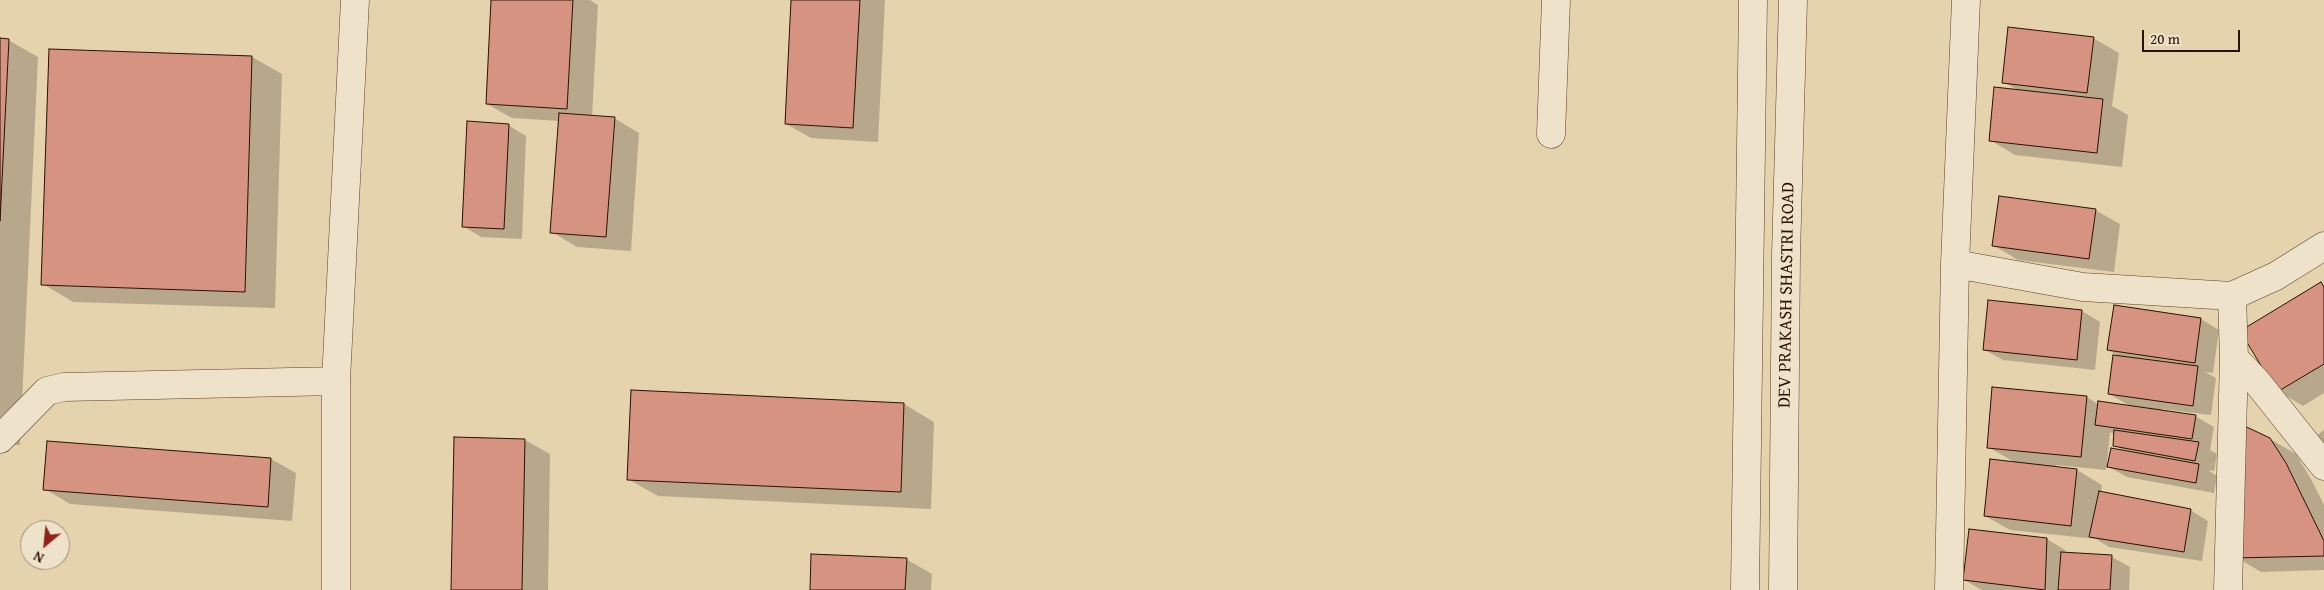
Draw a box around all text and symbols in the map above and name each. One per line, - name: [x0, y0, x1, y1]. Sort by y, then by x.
- scale bar: [2144, 20, 2242, 52]
- text: 20 m: [2150, 28, 2180, 49]
- street label: DEV PRAKASH SHASTRI ROAD: [1774, 182, 1800, 408]
- north arrow: [20, 520, 70, 570]
- text: N: [30, 546, 47, 568]

